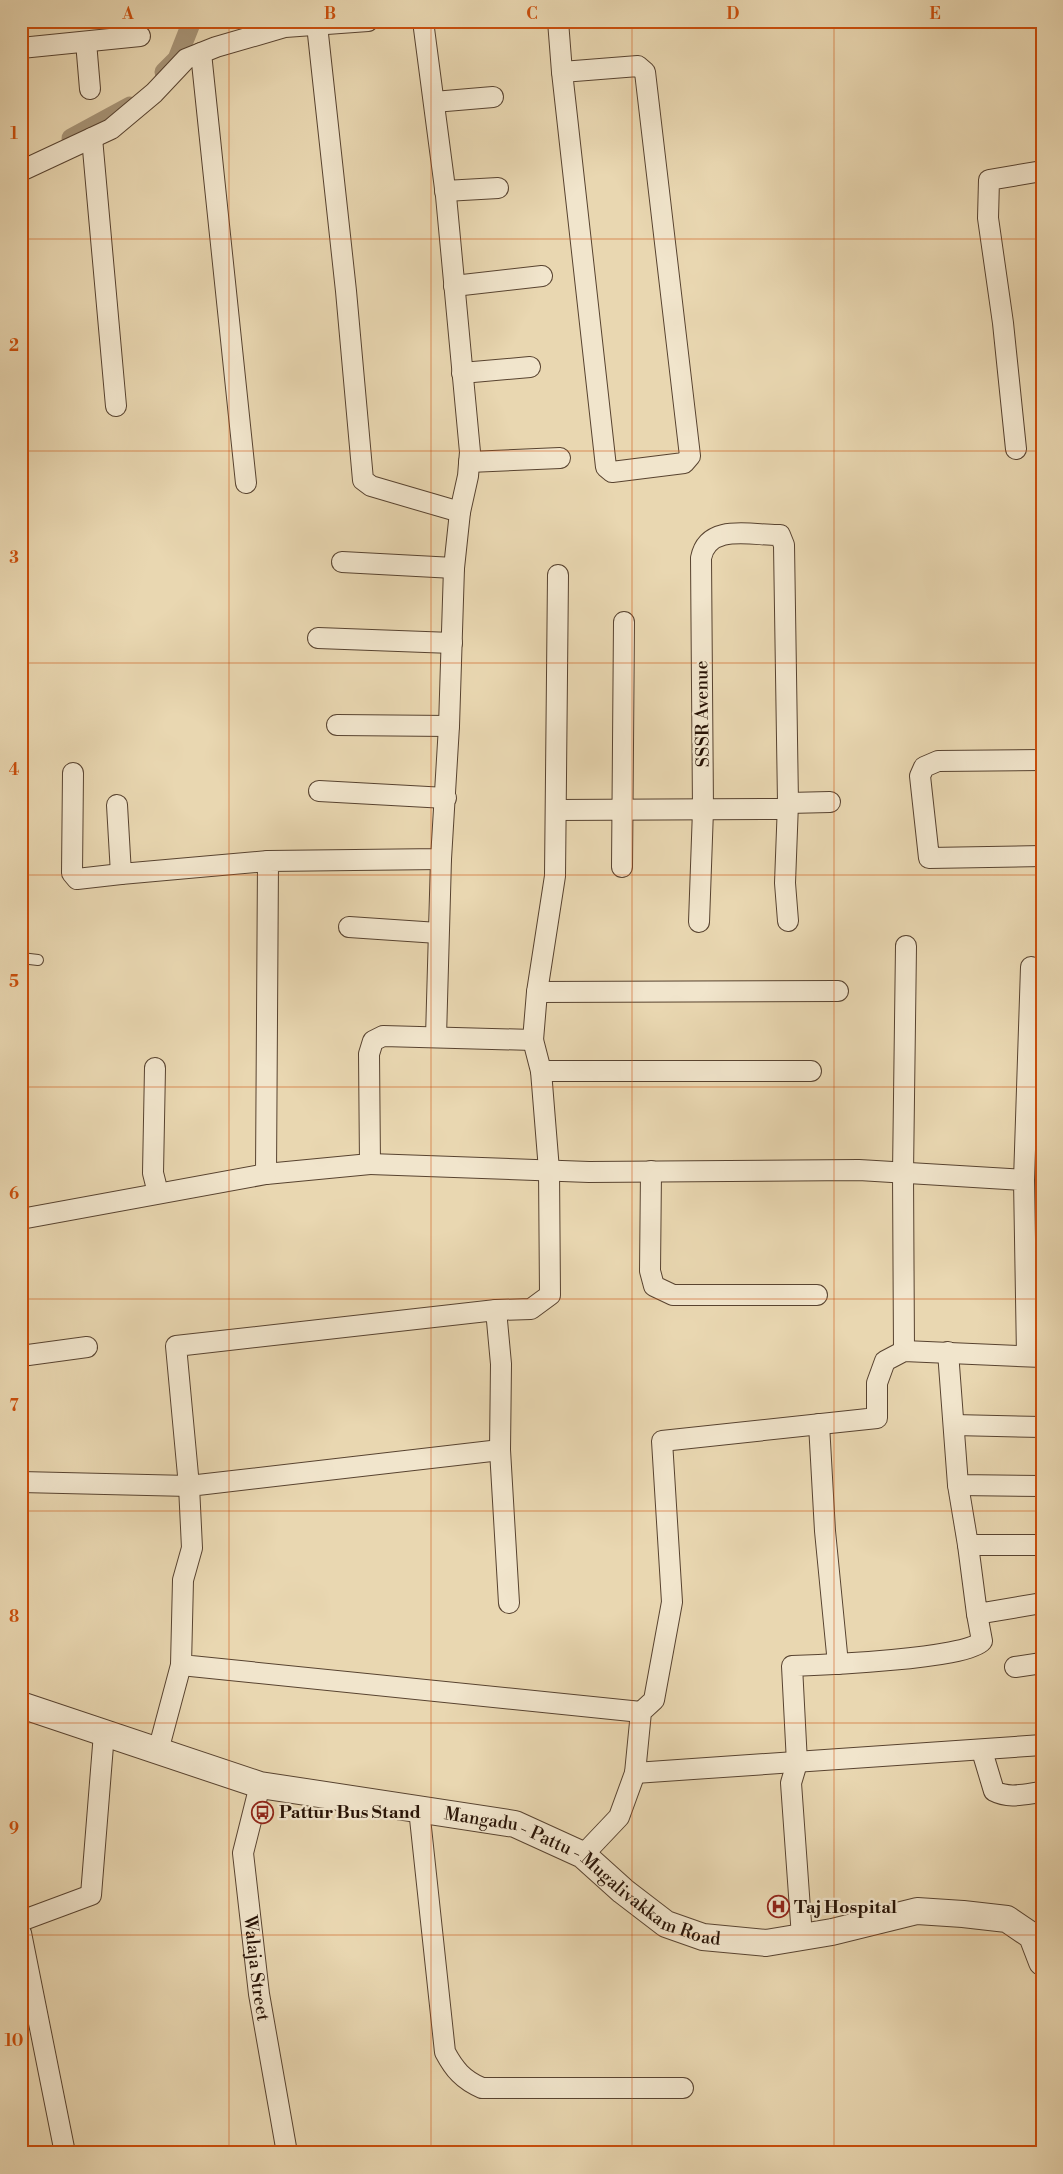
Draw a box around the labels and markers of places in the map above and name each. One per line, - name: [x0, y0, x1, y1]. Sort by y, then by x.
- bus stop icon: Pattur Bus Stand: [251, 1800, 275, 1824]
- place label: Pattur Bus Stand: [279, 1801, 421, 1824]
- hospital icon: Taj Hospital: [766, 1895, 790, 1919]
- place label: Taj Hospital: [794, 1896, 897, 1919]

